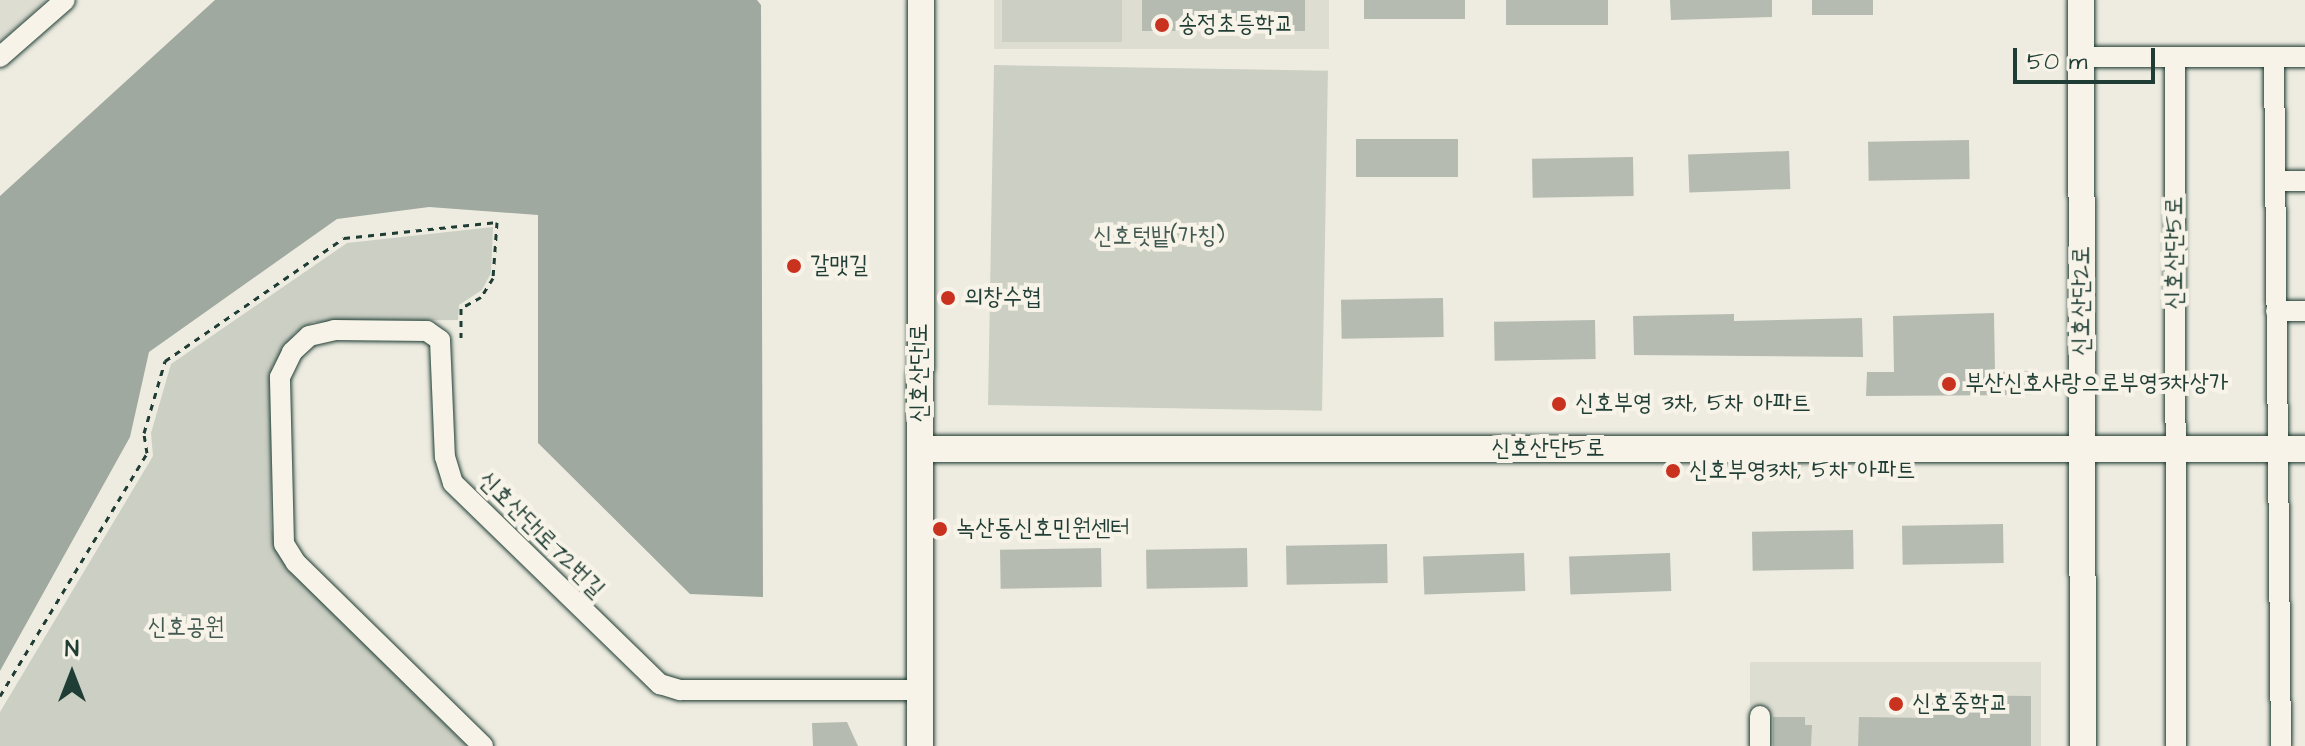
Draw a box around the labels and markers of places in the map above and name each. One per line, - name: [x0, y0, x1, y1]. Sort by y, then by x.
- place label: 송정초등학교: [1178, 11, 1294, 39]
- marker: 송정초등학교: [1153, 16, 1171, 34]
- place label: 갈맷길: [810, 252, 868, 280]
- marker: 갈맷길: [785, 257, 803, 275]
- place label: 의창수협: [964, 284, 1041, 312]
- marker: 의창수협: [939, 289, 957, 307]
- place label: 부산신호사랑으로부영3차상가: [1965, 370, 2228, 398]
- marker: 부산신호사랑으로부영3차상가: [1940, 375, 1958, 393]
- place label: 신호부영 3차, 5차 아파트: [1575, 390, 1811, 418]
- marker: 신호부영 3차, 5차 아파트: [1550, 395, 1568, 413]
- place label: 신호부영3차, 5차 아파트: [1689, 457, 1916, 485]
- marker: 신호부영3차, 5차 아파트: [1664, 462, 1682, 480]
- place label: 녹산동신호민원센터: [956, 515, 1130, 543]
- marker: 녹산동신호민원센터: [931, 520, 949, 538]
- place label: 신호중학교: [1912, 690, 2009, 718]
- marker: 신호중학교: [1887, 695, 1905, 713]

